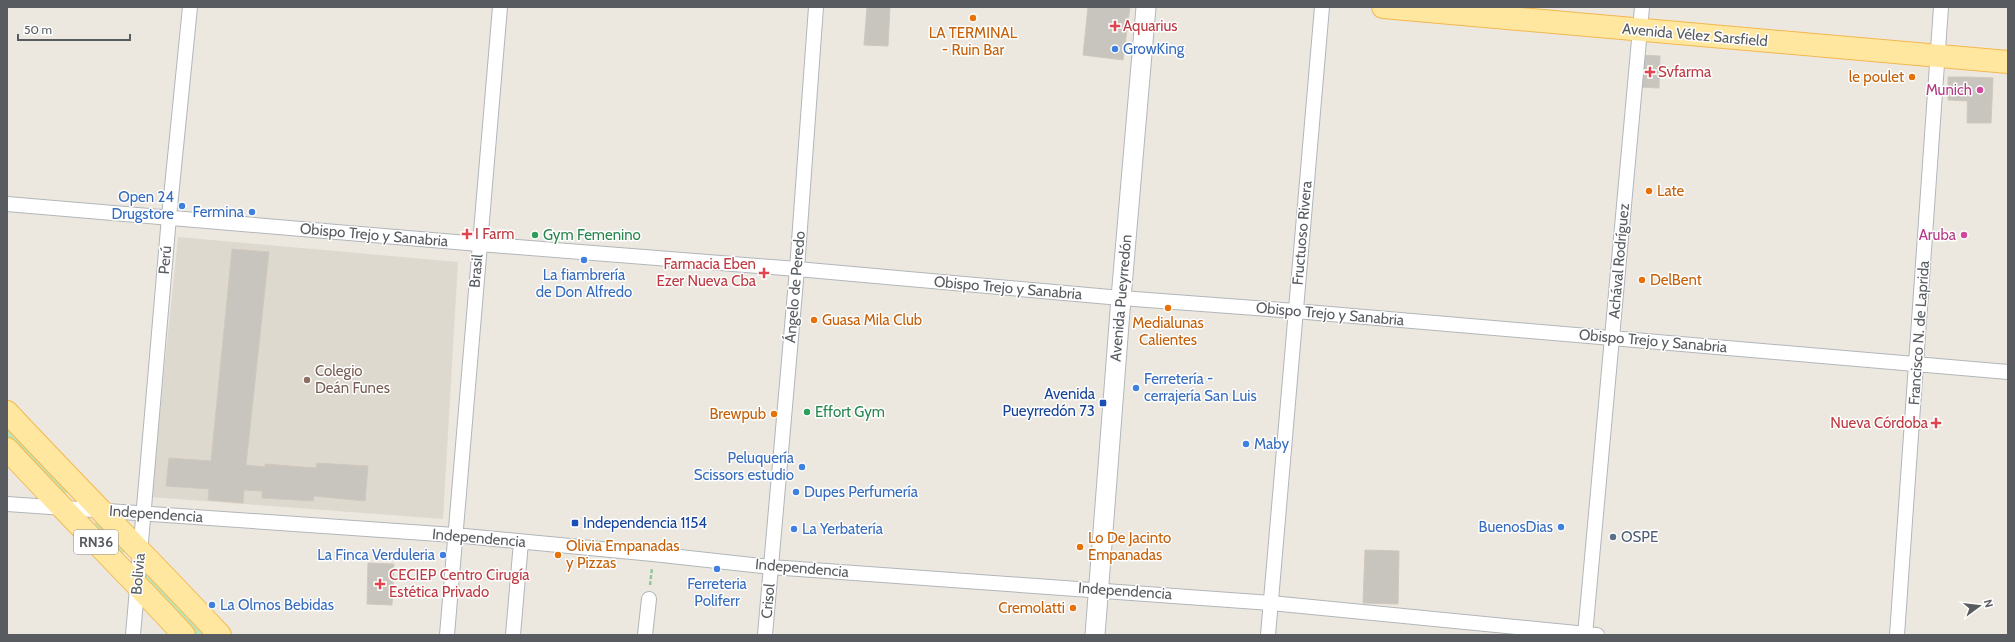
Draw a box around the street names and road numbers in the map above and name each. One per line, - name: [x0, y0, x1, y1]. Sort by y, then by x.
- street label: Avenida Vélez Sarsfield: [1621, 20, 1769, 50]
- street label: Fructuoso Rivera: [1288, 179, 1316, 286]
- street label: Achával Rodríguez: [1605, 203, 1633, 319]
- street label: Obispo Trejo y Sanabria: [299, 220, 450, 251]
- street label: Ángelo de Peredo: [780, 230, 809, 344]
- street label: Avenida Pueyrredón: [1106, 234, 1136, 362]
- street label: Perú: [155, 245, 175, 275]
- street label: Brasil: [466, 253, 486, 289]
- street label: Francisco N. de Laprida: [1905, 259, 1933, 406]
- street label: Obispo Trejo y Sanabria: [933, 273, 1084, 304]
- street label: Obispo Trejo y Sanabria: [1255, 299, 1406, 330]
- street label: Obispo Trejo y Sanabria: [1578, 326, 1729, 357]
- street label: Independencia: [108, 502, 204, 526]
- street label: Independencia: [431, 525, 527, 551]
- road number: RN36: [74, 530, 118, 554]
- street label: Bolivia: [127, 552, 149, 596]
- street label: Independencia: [754, 555, 850, 581]
- street label: Independencia: [1077, 579, 1173, 603]
- street label: Crisol: [758, 582, 779, 619]

